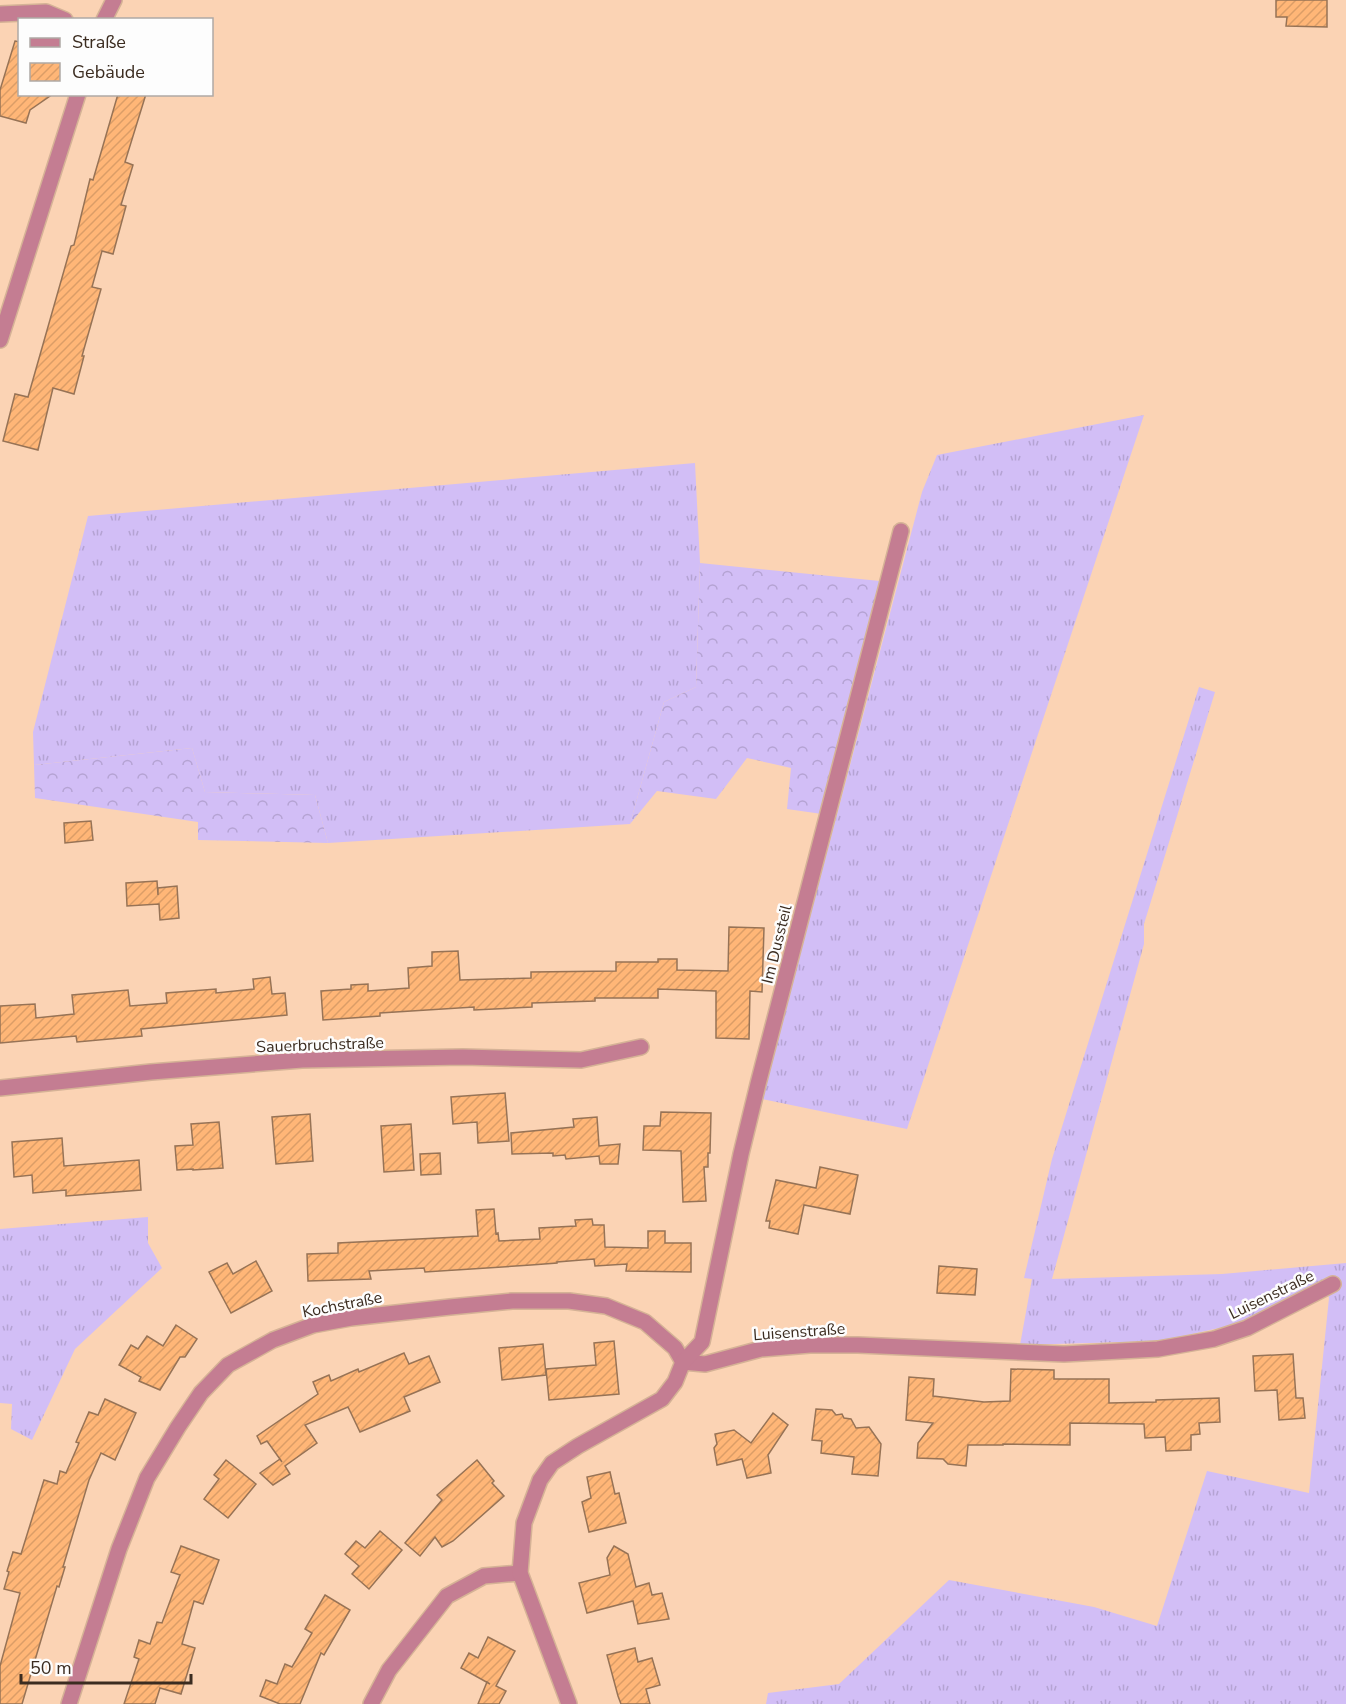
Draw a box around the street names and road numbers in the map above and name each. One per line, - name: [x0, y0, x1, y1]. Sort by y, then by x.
- street label: Im Dussteil: [757, 902, 797, 986]
- street label: Sauerbruchstraße: [256, 1032, 384, 1058]
- street label: Luisenstraße: [1225, 1265, 1318, 1325]
- street label: Kochstraße: [300, 1286, 384, 1323]
- street label: Luisenstraße: [752, 1318, 846, 1346]

